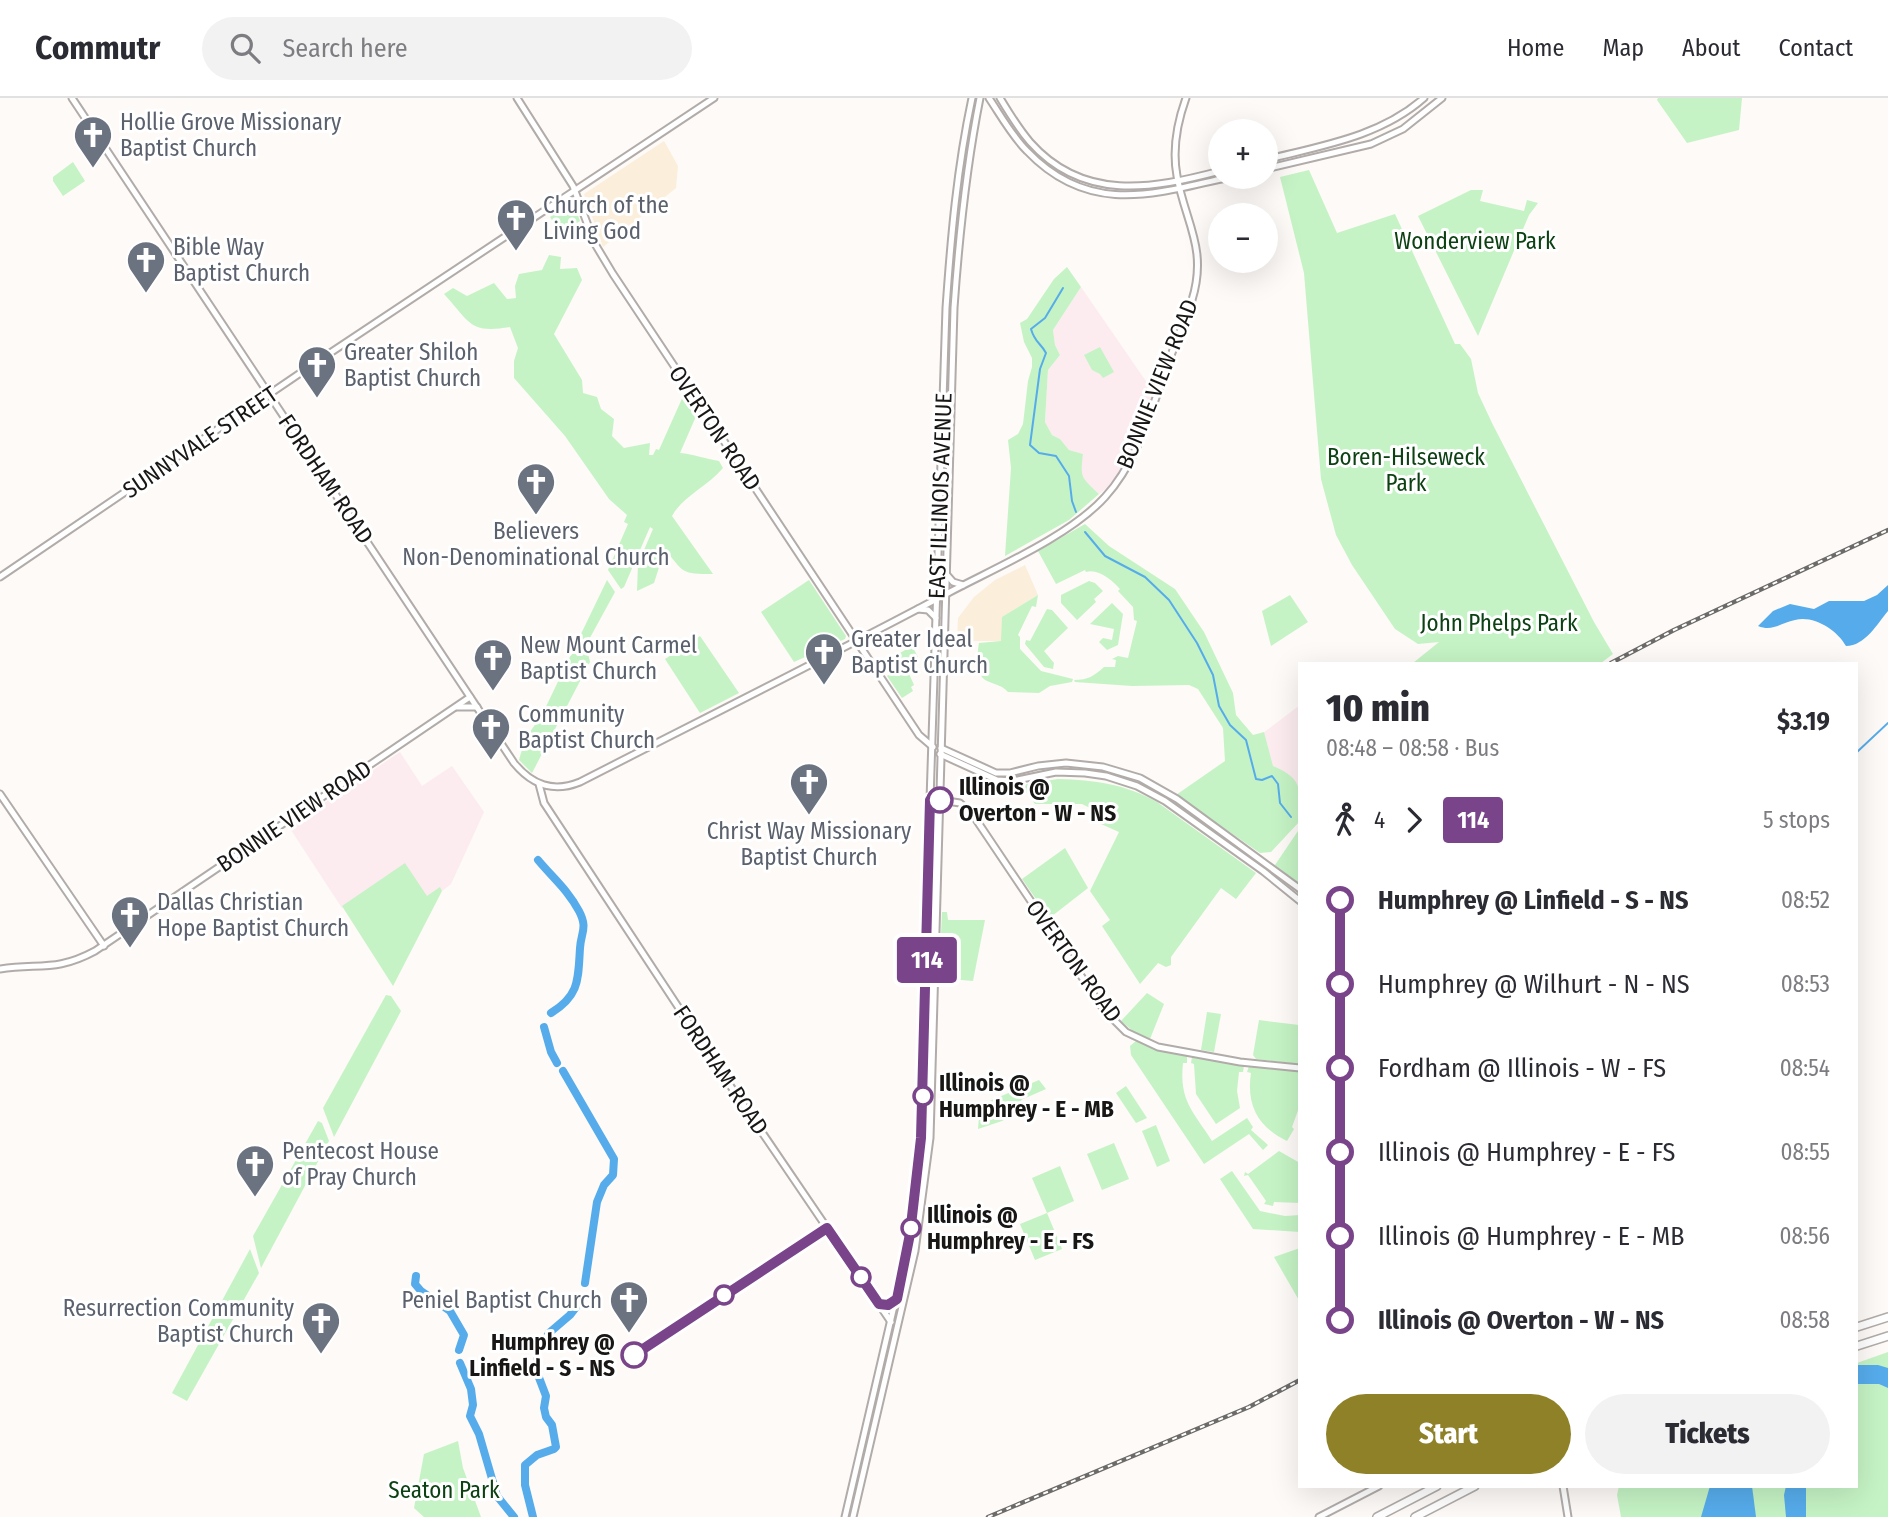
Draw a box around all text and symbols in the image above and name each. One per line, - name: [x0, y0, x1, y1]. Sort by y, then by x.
- search box: [202, 17, 692, 80]
- text: Commutr: [35, 28, 160, 68]
- icon: search: [226, 29, 264, 67]
- text: Search here: [282, 33, 408, 64]
- text: Home: [1507, 34, 1564, 62]
- text: Map: [1602, 34, 1644, 62]
- text: About: [1682, 34, 1740, 62]
- text: Contact: [1778, 34, 1853, 62]
- place label: Hollie Grove Missionary Baptist Church: [120, 108, 342, 162]
- church icon: Hollie Grove Missionary Baptist Church: [72, 114, 114, 169]
- map controls: [1208, 119, 1278, 273]
- button: +: [1208, 119, 1278, 189]
- place label: Church of the Living God: [543, 191, 669, 245]
- church icon: Church of the Living God: [495, 197, 537, 252]
- button: −: [1208, 203, 1278, 273]
- park label: Wonderview Park: [1394, 227, 1556, 255]
- place label: Bible Way Baptist Church: [173, 233, 310, 287]
- church icon: Bible Way Baptist Church: [125, 239, 167, 294]
- street label: BONNIE VIEW ROAD: [1110, 295, 1204, 473]
- place label: Greater Shiloh Baptist Church: [344, 338, 481, 392]
- church icon: Greater Shiloh Baptist Church: [296, 344, 338, 399]
- street label: OVERTON ROAD: [663, 360, 767, 496]
- street label: SUNNYVALE STREET: [117, 380, 283, 504]
- street label: EAST ILLINOIS AVENUE: [922, 393, 958, 599]
- street label: FORDHAM ROAD: [273, 409, 379, 549]
- park label: Boren-Hilseweck Park: [1327, 443, 1485, 497]
- church icon: Believers Non-Denominational Church: [515, 461, 557, 516]
- place label: Believers Non-Denominational Church: [402, 517, 670, 571]
- park label: John Phelps Park: [1420, 609, 1578, 637]
- place label: Greater Ideal Baptist Church: [851, 625, 988, 679]
- place label: New Mount Carmel Baptist Church: [520, 631, 697, 685]
- church icon: Greater Ideal Baptist Church: [803, 631, 845, 686]
- church icon: New Mount Carmel Baptist Church: [472, 637, 514, 692]
- text: 10 min: [1326, 685, 1430, 731]
- place label: Community Baptist Church: [518, 700, 655, 754]
- church icon: Community Baptist Church: [470, 706, 512, 761]
- text: $3.19: [1777, 706, 1830, 737]
- text: 08:48 – 08:58 · Bus: [1326, 734, 1499, 762]
- street label: BONNIE VIEW ROAD: [211, 754, 377, 878]
- church icon: Christ Way Missionary Baptist Church: [788, 761, 830, 816]
- place label: Illinois @ Overton - W - NS: [959, 773, 1116, 827]
- marker: Illinois @ Overton - W - NS: [927, 787, 953, 813]
- icon: walk: [1326, 801, 1364, 839]
- icon: forward: [1395, 801, 1433, 839]
- text: 4: [1374, 806, 1385, 834]
- text: 114: [1457, 806, 1489, 834]
- text: 5 stops: [1763, 806, 1830, 834]
- place label: Christ Way Missionary Baptist Church: [707, 817, 912, 871]
- text: Humphrey @ Linfield - S - NS: [1378, 885, 1688, 916]
- text: 08:52: [1781, 886, 1830, 914]
- place label: Dallas Christian Hope Baptist Church: [157, 888, 349, 942]
- church icon: Dallas Christian Hope Baptist Church: [109, 894, 151, 949]
- street label: OVERTON ROAD: [1020, 894, 1128, 1028]
- line badge: 114: [887, 937, 967, 983]
- text: 114: [911, 946, 943, 974]
- text: Humphrey @ Wilhurt - N - NS: [1378, 969, 1690, 1000]
- text: 08:53: [1781, 970, 1830, 998]
- street label: FORDHAM ROAD: [668, 1000, 774, 1140]
- text: Fordham @ Illinois - W - FS: [1378, 1053, 1666, 1084]
- text: 08:54: [1780, 1054, 1830, 1082]
- place label: Illinois @ Humphrey - E - MB: [939, 1069, 1114, 1123]
- marker: Illinois @ Humphrey - E - MB: [913, 1086, 933, 1106]
- place label: Pentecost House of Pray Church: [282, 1137, 439, 1191]
- text: Illinois @ Humphrey - E - FS: [1378, 1137, 1676, 1168]
- text: 08:55: [1781, 1138, 1830, 1166]
- church icon: Pentecost House of Pray Church: [234, 1143, 276, 1198]
- place label: Illinois @ Humphrey - E - FS: [927, 1201, 1094, 1255]
- marker: Illinois @ Humphrey - E - FS: [901, 1218, 921, 1238]
- text: Illinois @ Humphrey - E - MB: [1378, 1221, 1684, 1252]
- text: 08:56: [1780, 1222, 1830, 1250]
- unlabelled marker: [851, 1267, 871, 1287]
- church icon: Peniel Baptist Church: [608, 1279, 650, 1334]
- unlabelled marker: [714, 1285, 734, 1305]
- place label: Peniel Baptist Church: [401, 1286, 602, 1314]
- place label: Resurrection Community Baptist Church: [63, 1294, 295, 1348]
- church icon: Resurrection Community Baptist Church: [300, 1300, 342, 1355]
- text: Illinois @ Overton - W - NS: [1378, 1305, 1664, 1336]
- text: 08:58: [1779, 1306, 1830, 1334]
- place label: Humphrey @ Linfield - S - NS: [469, 1328, 615, 1382]
- marker: Humphrey @ Linfield - S - NS: [621, 1342, 647, 1368]
- button: Start: [1326, 1394, 1571, 1474]
- button: Tickets: [1585, 1394, 1830, 1474]
- park label: Seaton Park: [388, 1476, 500, 1504]

